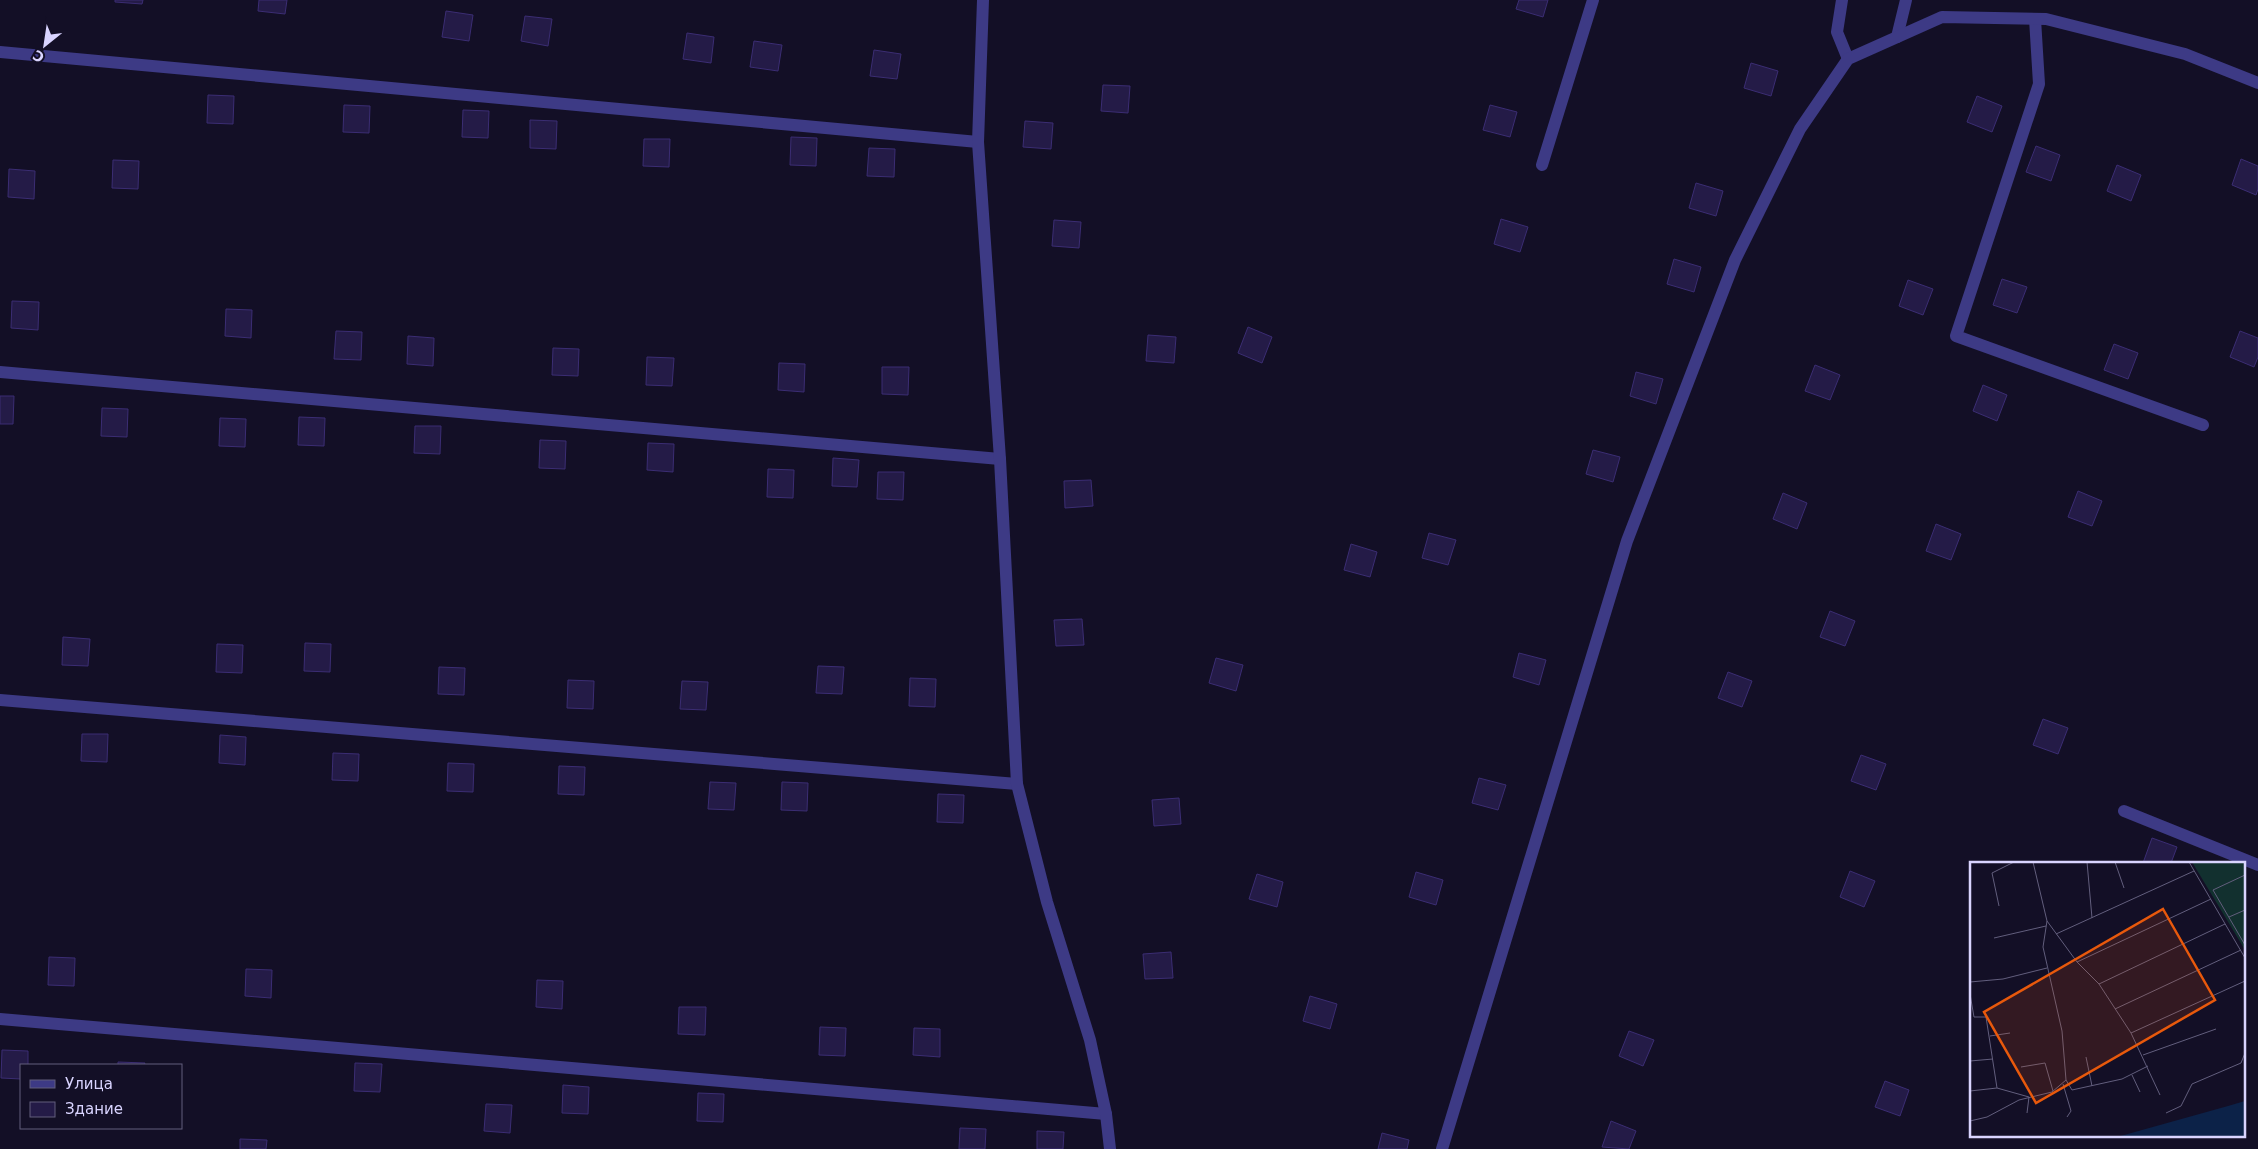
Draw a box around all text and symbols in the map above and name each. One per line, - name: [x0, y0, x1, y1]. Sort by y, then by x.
- north arrow: [20, 20, 70, 70]
- text: С: [30, 47, 47, 66]
- inset map: [1970, 862, 2246, 1136]
- legend: [20, 1064, 182, 1129]
- text: Улица: [65, 1075, 113, 1093]
- text: Здание: [65, 1100, 123, 1118]

